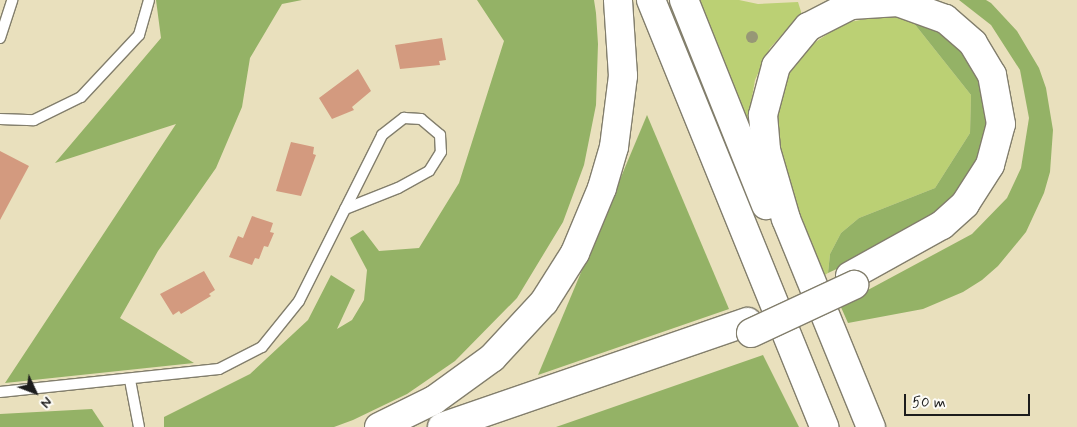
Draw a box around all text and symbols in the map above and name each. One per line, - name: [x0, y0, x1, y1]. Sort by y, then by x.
- north arrow: [10, 367, 60, 417]
- scale bar: [907, 384, 1033, 416]
- text: N: [36, 393, 56, 412]
- text: 50 m: [912, 393, 946, 413]

